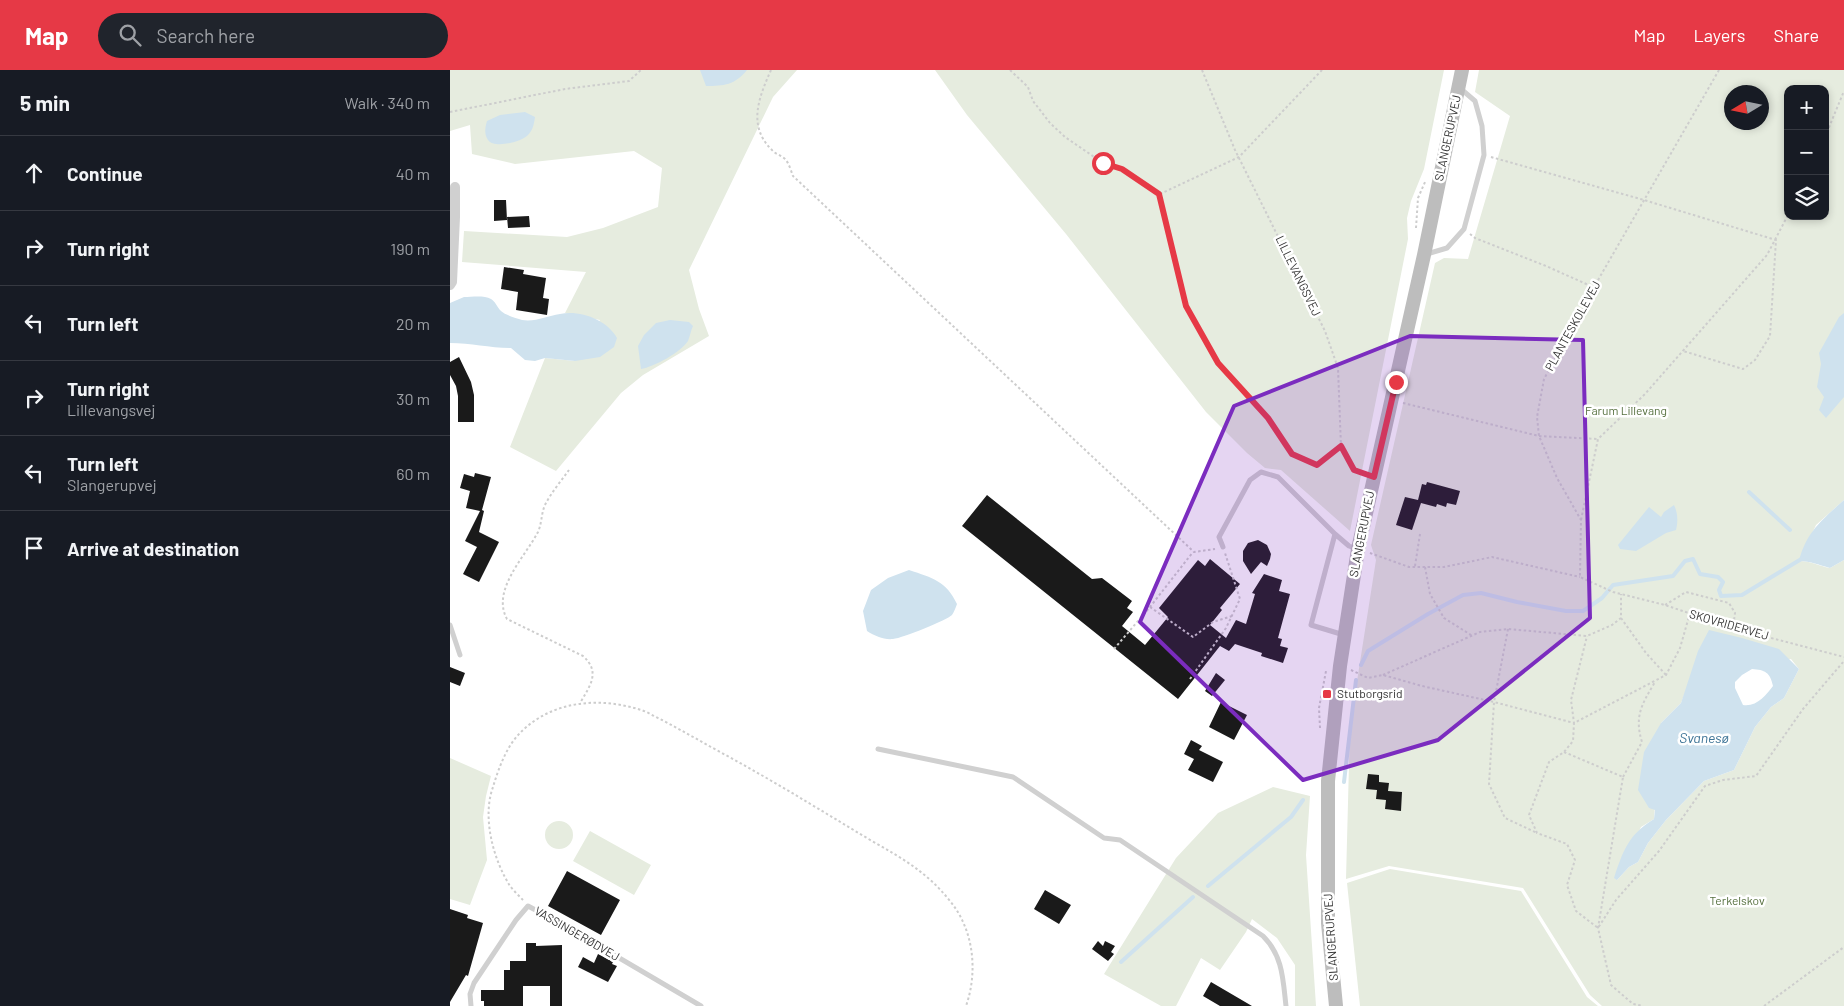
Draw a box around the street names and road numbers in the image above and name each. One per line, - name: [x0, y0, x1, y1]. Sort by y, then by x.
- street label: SLANGERUPVEJ: [1431, 94, 1463, 182]
- street label: LILLEVANGSVEJ: [1273, 233, 1324, 318]
- street label: PLANTESKOLEVEJ: [1542, 278, 1603, 373]
- street label: SLANGERUPVEJ: [1346, 489, 1376, 578]
- street label: SKOVRIDERVEJ: [1688, 606, 1771, 642]
- street label: SLANGERUPVEJ: [1320, 893, 1340, 981]
- street label: VASSINGERØDVEJ: [533, 903, 622, 963]

